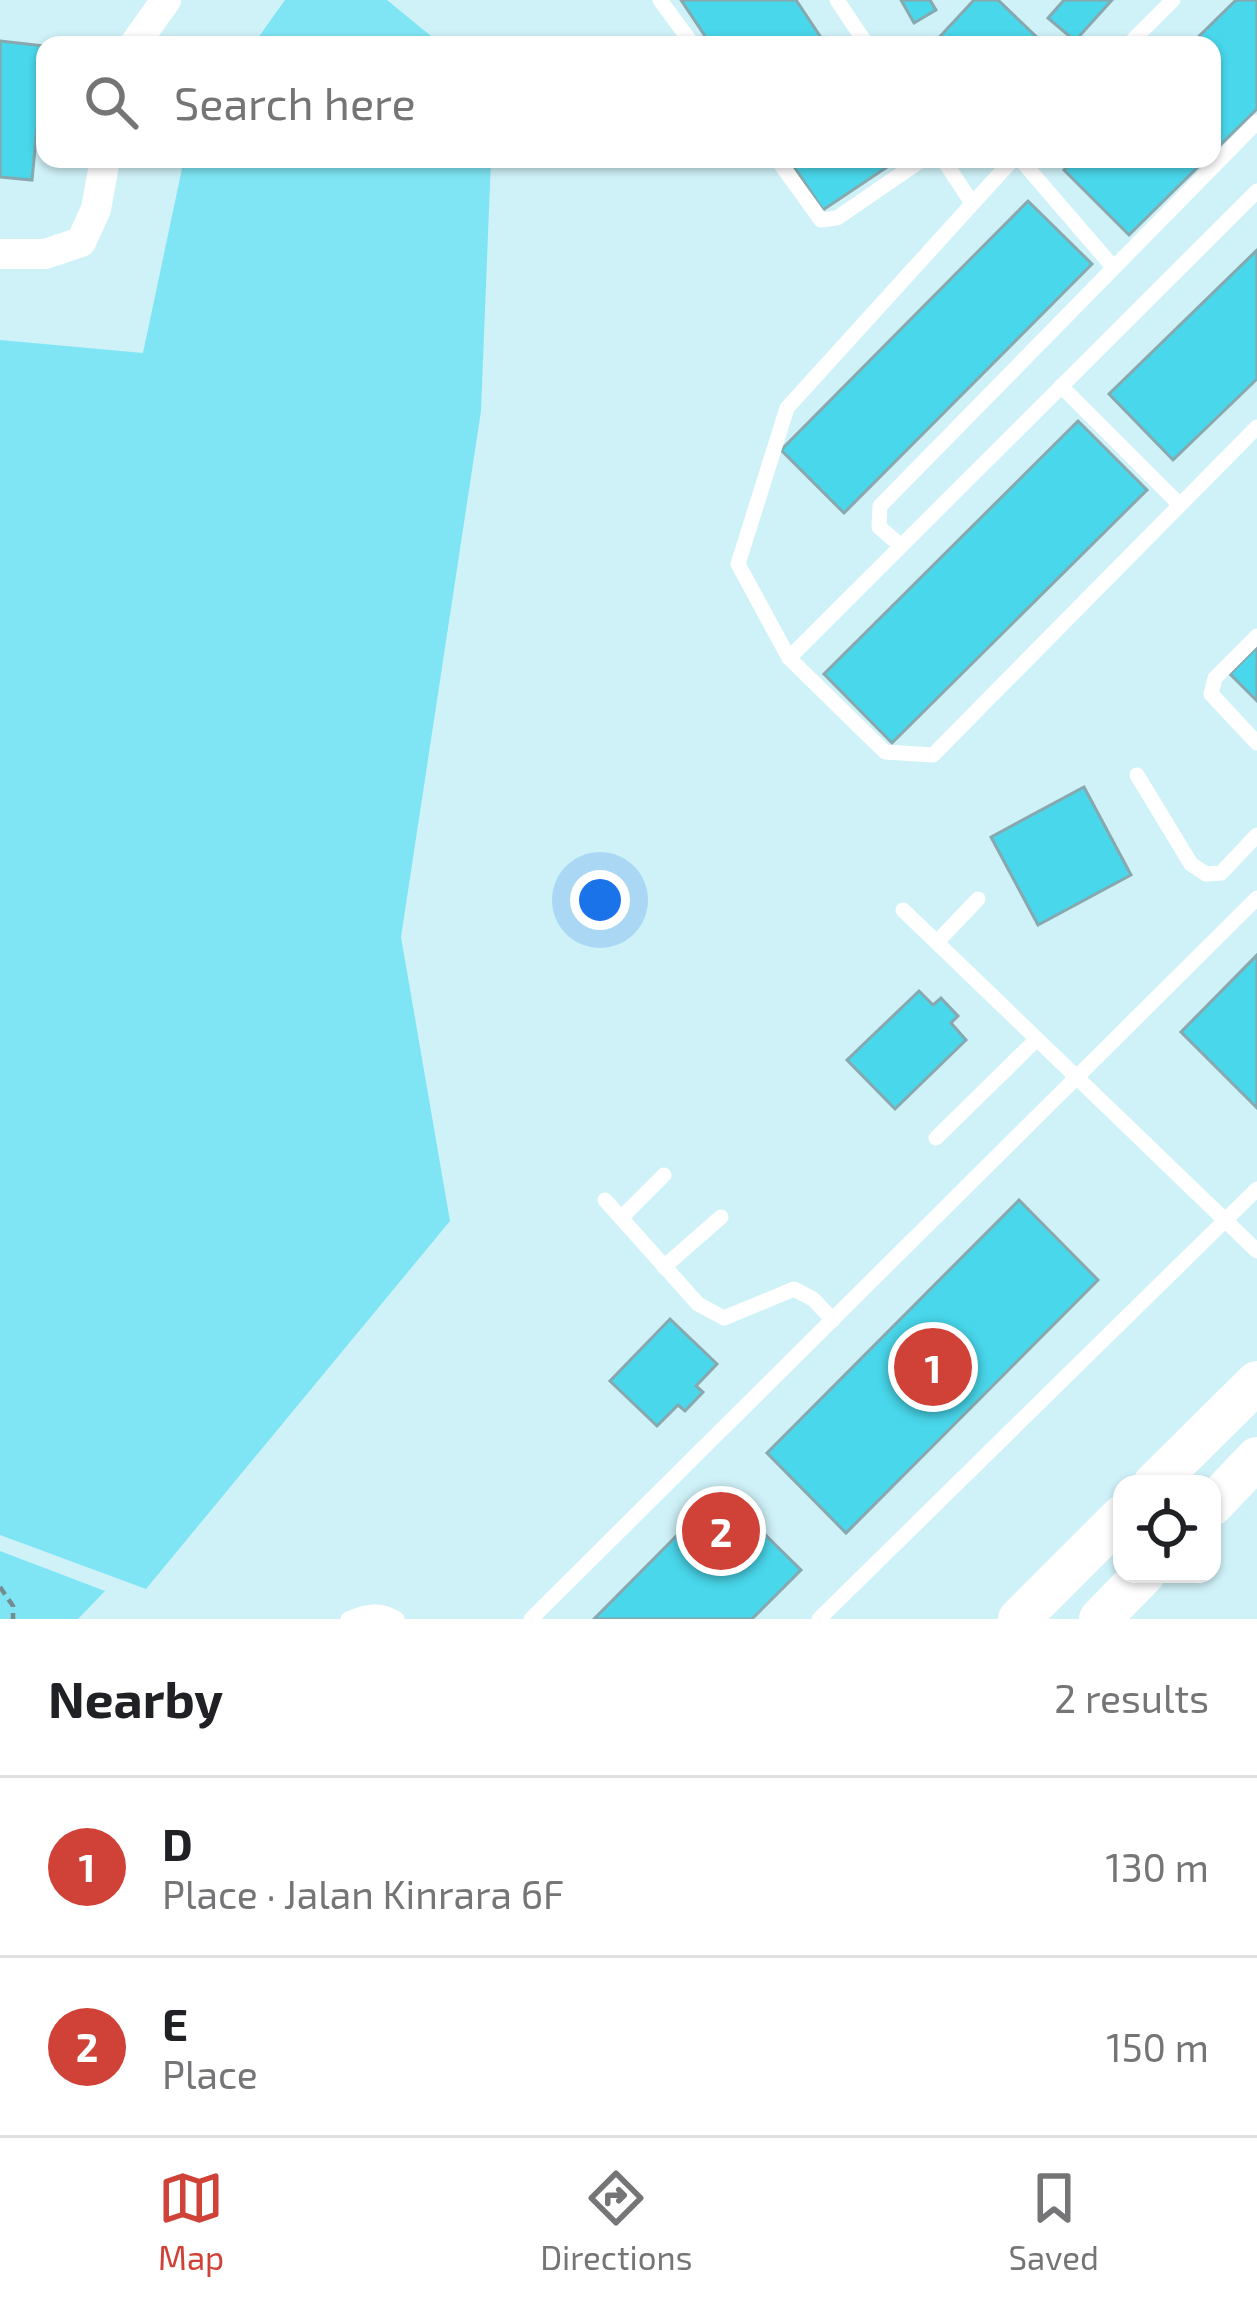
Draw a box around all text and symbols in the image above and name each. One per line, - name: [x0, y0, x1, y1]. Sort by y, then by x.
- search box: [36, 36, 1221, 168]
- icon: search: [78, 69, 144, 135]
- text: Search here: [174, 75, 416, 129]
- your location: [570, 870, 630, 930]
- pin: 1: [894, 1322, 972, 1412]
- map controls: [1113, 1475, 1221, 1583]
- button: locate: [1113, 1475, 1221, 1583]
- pin: 2: [682, 1486, 760, 1576]
- text: Nearby: [48, 1667, 223, 1728]
- text: 2 results: [1054, 1674, 1209, 1721]
- text: D: [162, 1816, 193, 1870]
- text: 1: [79, 1843, 95, 1890]
- text: 130 m: [1105, 1843, 1209, 1890]
- text: Place · Jalan Kinrara 6F: [162, 1870, 564, 1917]
- text: E: [162, 1996, 188, 2050]
- text: 2: [76, 2023, 98, 2070]
- text: 150 m: [1106, 2023, 1209, 2070]
- text: Place: [162, 2050, 258, 2097]
- tab: Map: [158, 2165, 224, 2277]
- tab: Directions: [540, 2165, 692, 2277]
- tab: Saved: [1008, 2165, 1099, 2277]

